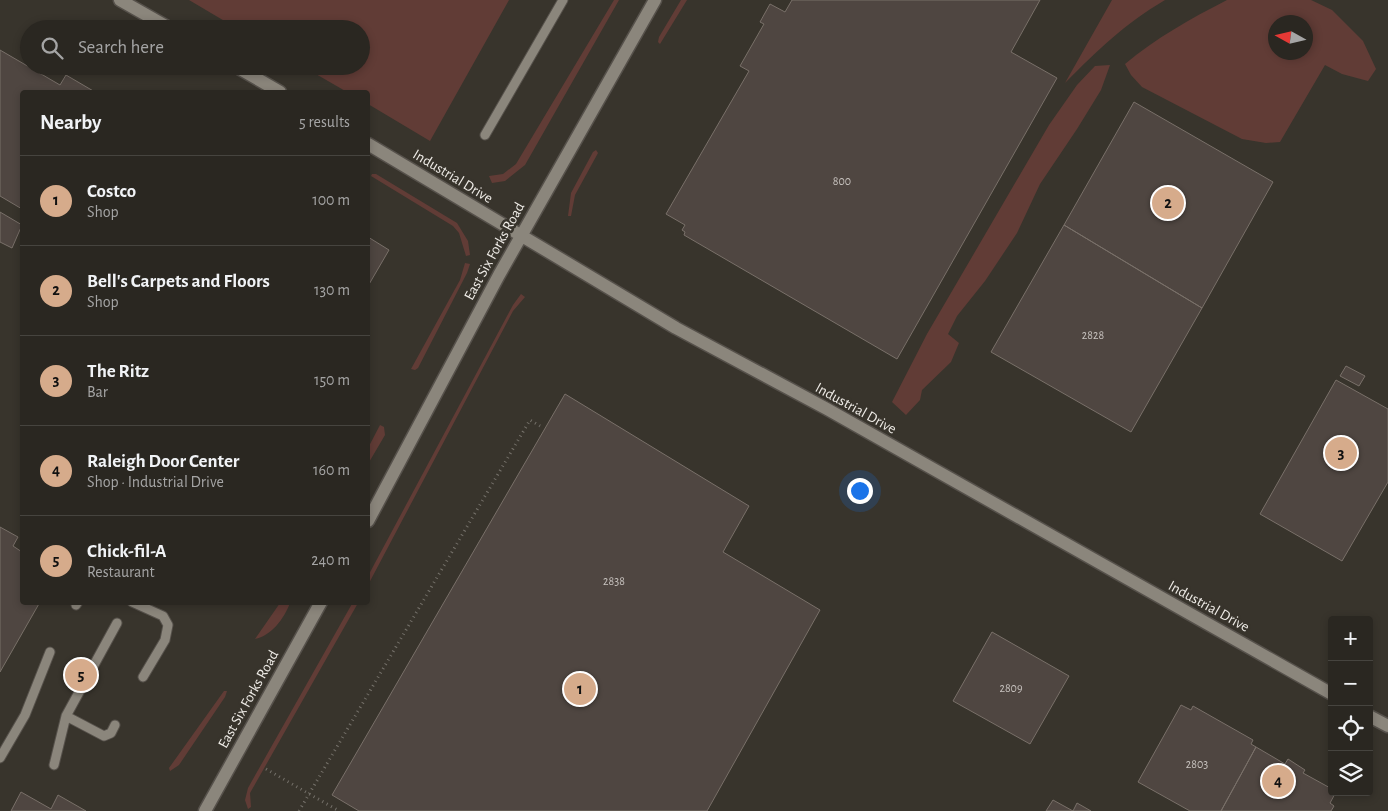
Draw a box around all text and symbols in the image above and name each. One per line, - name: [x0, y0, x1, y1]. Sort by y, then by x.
- north arrow: [1268, 15, 1313, 60]
- search box: [20, 20, 370, 75]
- icon: search: [38, 34, 66, 62]
- text: Search here: [78, 38, 164, 57]
- text: Nearby: [40, 112, 101, 133]
- text: 5 results: [299, 114, 350, 130]
- street label: Industrial Drive: [410, 147, 495, 206]
- house number: 800: [833, 175, 851, 187]
- text: Costco: [87, 182, 136, 201]
- pin: 2: [1152, 184, 1184, 222]
- text: 1: [53, 192, 59, 208]
- text: 100 m: [312, 192, 350, 208]
- street label: East Six Forks Road: [461, 200, 528, 303]
- text: Shop: [87, 204, 119, 220]
- text: Bell's Carpets and Floors: [87, 272, 270, 291]
- text: 2: [52, 282, 60, 298]
- text: 130 m: [314, 282, 350, 298]
- text: Shop: [87, 294, 119, 310]
- house number: 2828: [1082, 329, 1104, 341]
- text: The Ritz: [87, 362, 149, 381]
- text: 3: [53, 372, 59, 388]
- text: 150 m: [314, 372, 350, 388]
- street label: Industrial Drive: [813, 380, 899, 437]
- text: Bar: [87, 384, 108, 400]
- pin: 3: [1325, 434, 1357, 472]
- text: Raleigh Door Center: [87, 452, 239, 471]
- text: 4: [52, 462, 60, 478]
- text: 160 m: [313, 462, 350, 478]
- text: Shop · Industrial Drive: [87, 474, 224, 490]
- your location: [847, 478, 873, 504]
- text: Chick-fil-A: [87, 542, 166, 561]
- text: 5: [53, 552, 59, 568]
- text: 240 m: [311, 552, 350, 568]
- text: Restaurant: [87, 564, 155, 580]
- house number: 2838: [603, 575, 625, 587]
- street label: Industrial Drive: [1166, 578, 1252, 635]
- map controls: [1328, 616, 1373, 796]
- button: +: [1328, 616, 1373, 661]
- street label: East Six Forks Road: [215, 648, 282, 751]
- pin: 5: [65, 656, 97, 694]
- button: −: [1328, 661, 1373, 706]
- pin: 1: [564, 670, 596, 708]
- house number: 2809: [999, 682, 1023, 694]
- button: locate: [1328, 706, 1373, 751]
- button: layers: [1328, 751, 1373, 796]
- house number: 2803: [1186, 758, 1208, 770]
- pin: 4: [1262, 762, 1294, 800]

